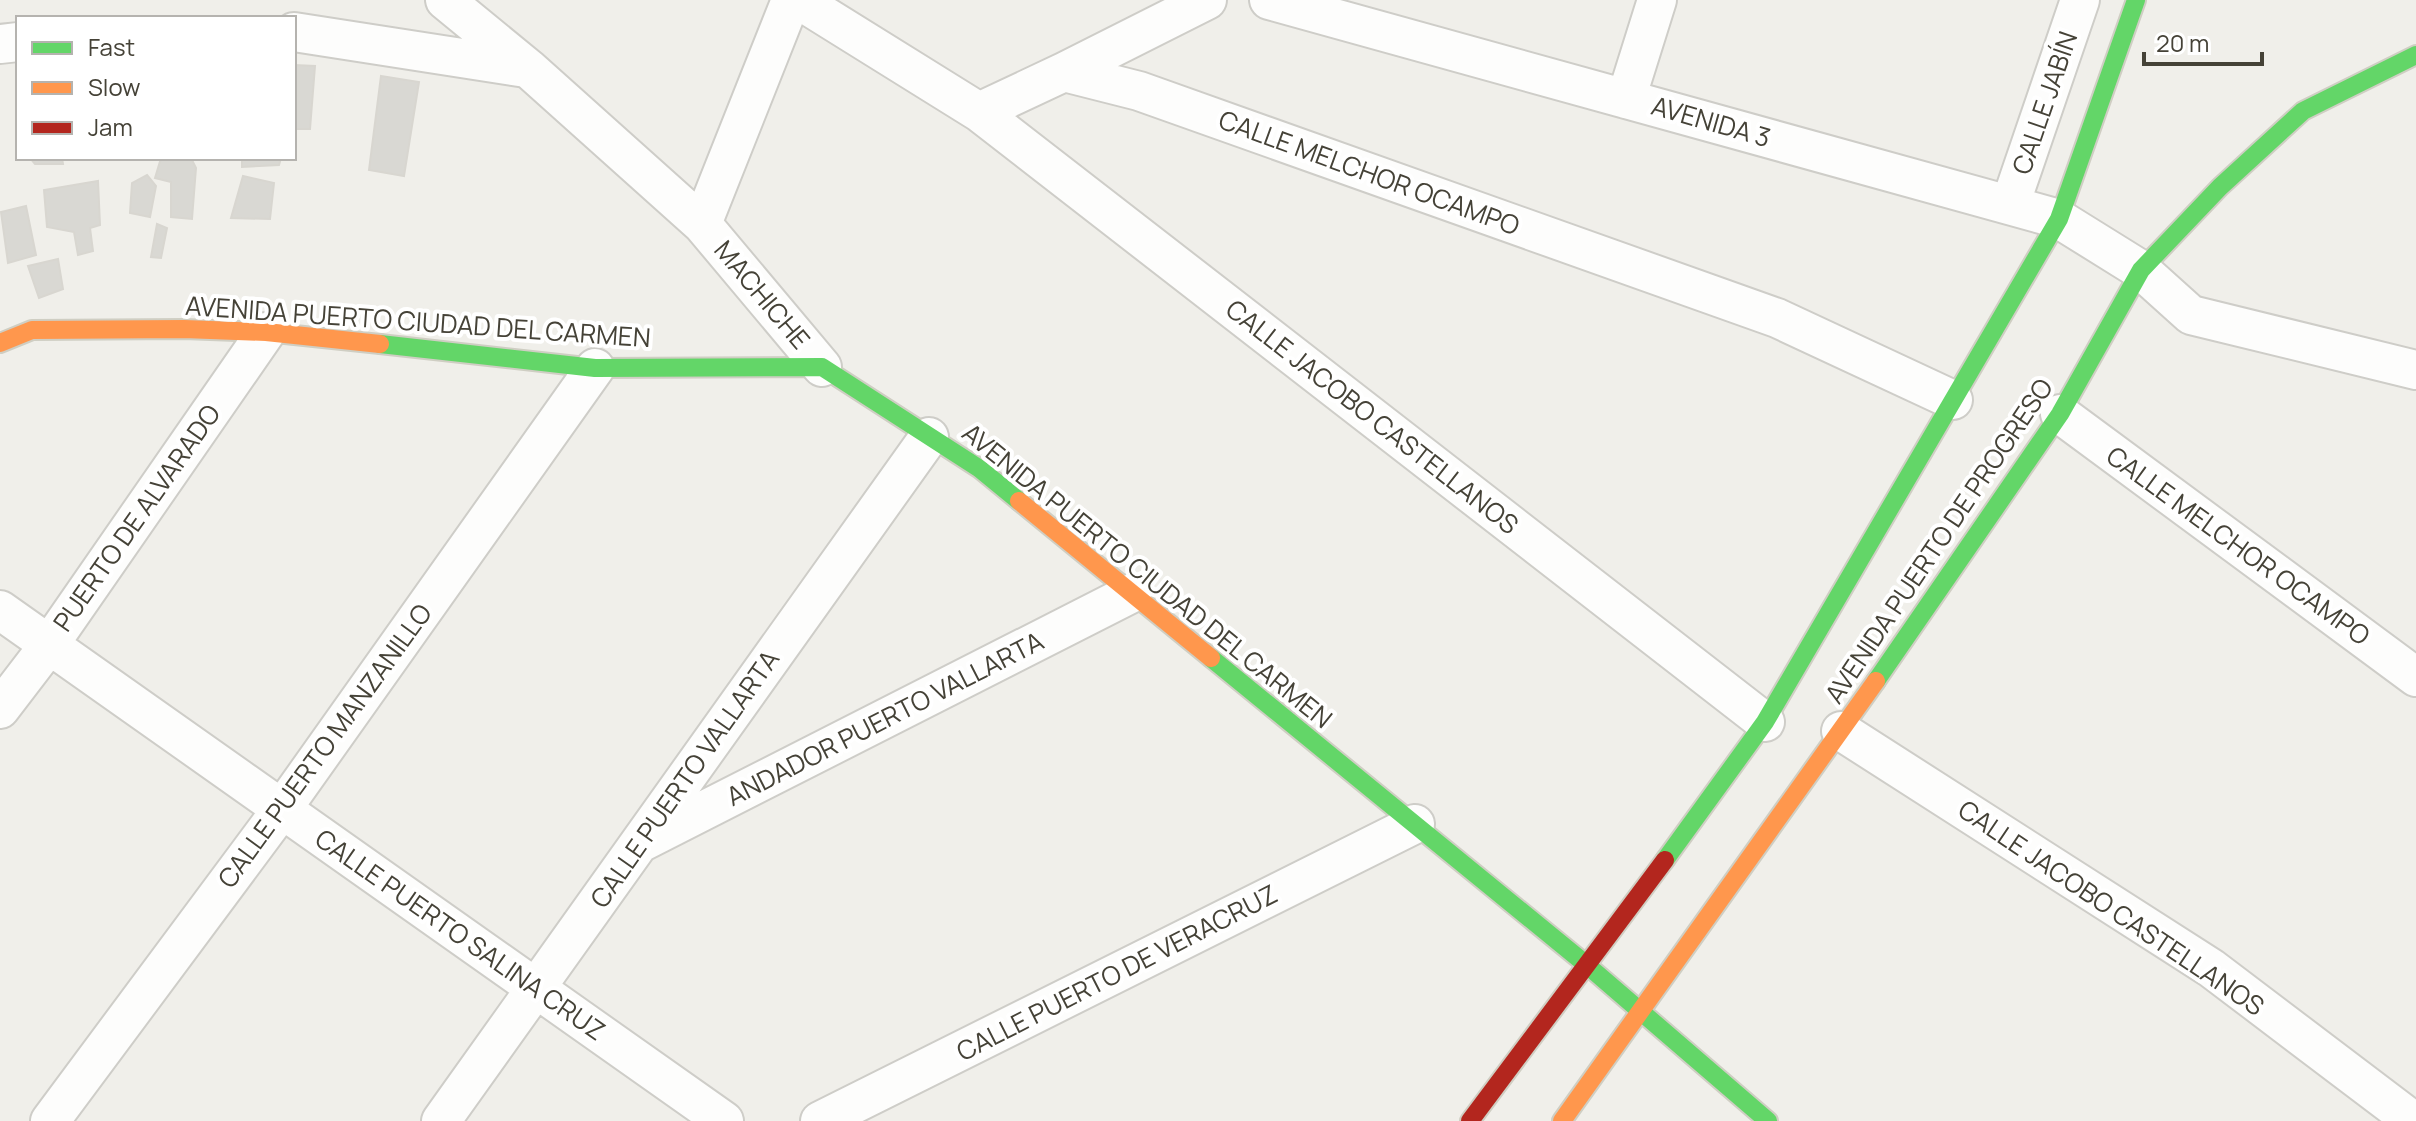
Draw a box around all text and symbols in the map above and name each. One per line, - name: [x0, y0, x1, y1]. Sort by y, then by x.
- legend: [16, 16, 296, 160]
- scale bar: [2144, 16, 2262, 66]
- street label: CALLE JABÍN: [2003, 26, 2085, 179]
- text: 20 m: [2156, 26, 2209, 59]
- text: Fast: [88, 30, 135, 63]
- text: Slow: [88, 70, 141, 103]
- street label: AVENIDA 3: [1648, 87, 1775, 155]
- street label: CALLE MELCHOR OCAMPO: [1214, 101, 1525, 243]
- text: Jam: [88, 110, 133, 143]
- street label: MACHICHE: [707, 232, 819, 356]
- street label: AVENIDA PUERTO CIUDAD DEL CARMEN: [184, 287, 652, 355]
- street label: CALLE JACOBO CASTELLANOS: [1219, 291, 1526, 542]
- street label: AVENIDA PUERTO DE PROGRESO: [1816, 371, 2061, 710]
- street label: PUERTO DE ALVARADO: [44, 397, 228, 638]
- street label: AVENIDA PUERTO CIUDAD DEL CARMEN: [955, 415, 1340, 736]
- street label: CALLE MELCHOR OCAMPO: [2100, 437, 2378, 653]
- street label: CALLE PUERTO MANZANILLO: [209, 596, 440, 895]
- street label: ANDADOR PUERTO VALLARTA: [720, 622, 1049, 814]
- street label: CALLE PUERTO VALLARTA: [581, 642, 787, 915]
- street label: CALLE JACOBO CASTELLANOS: [1951, 791, 2272, 1023]
- street label: CALLE PUERTO SALINA CRUZ: [308, 820, 613, 1048]
- street label: CALLE PUERTO DE VERACRUZ: [950, 875, 1283, 1069]

